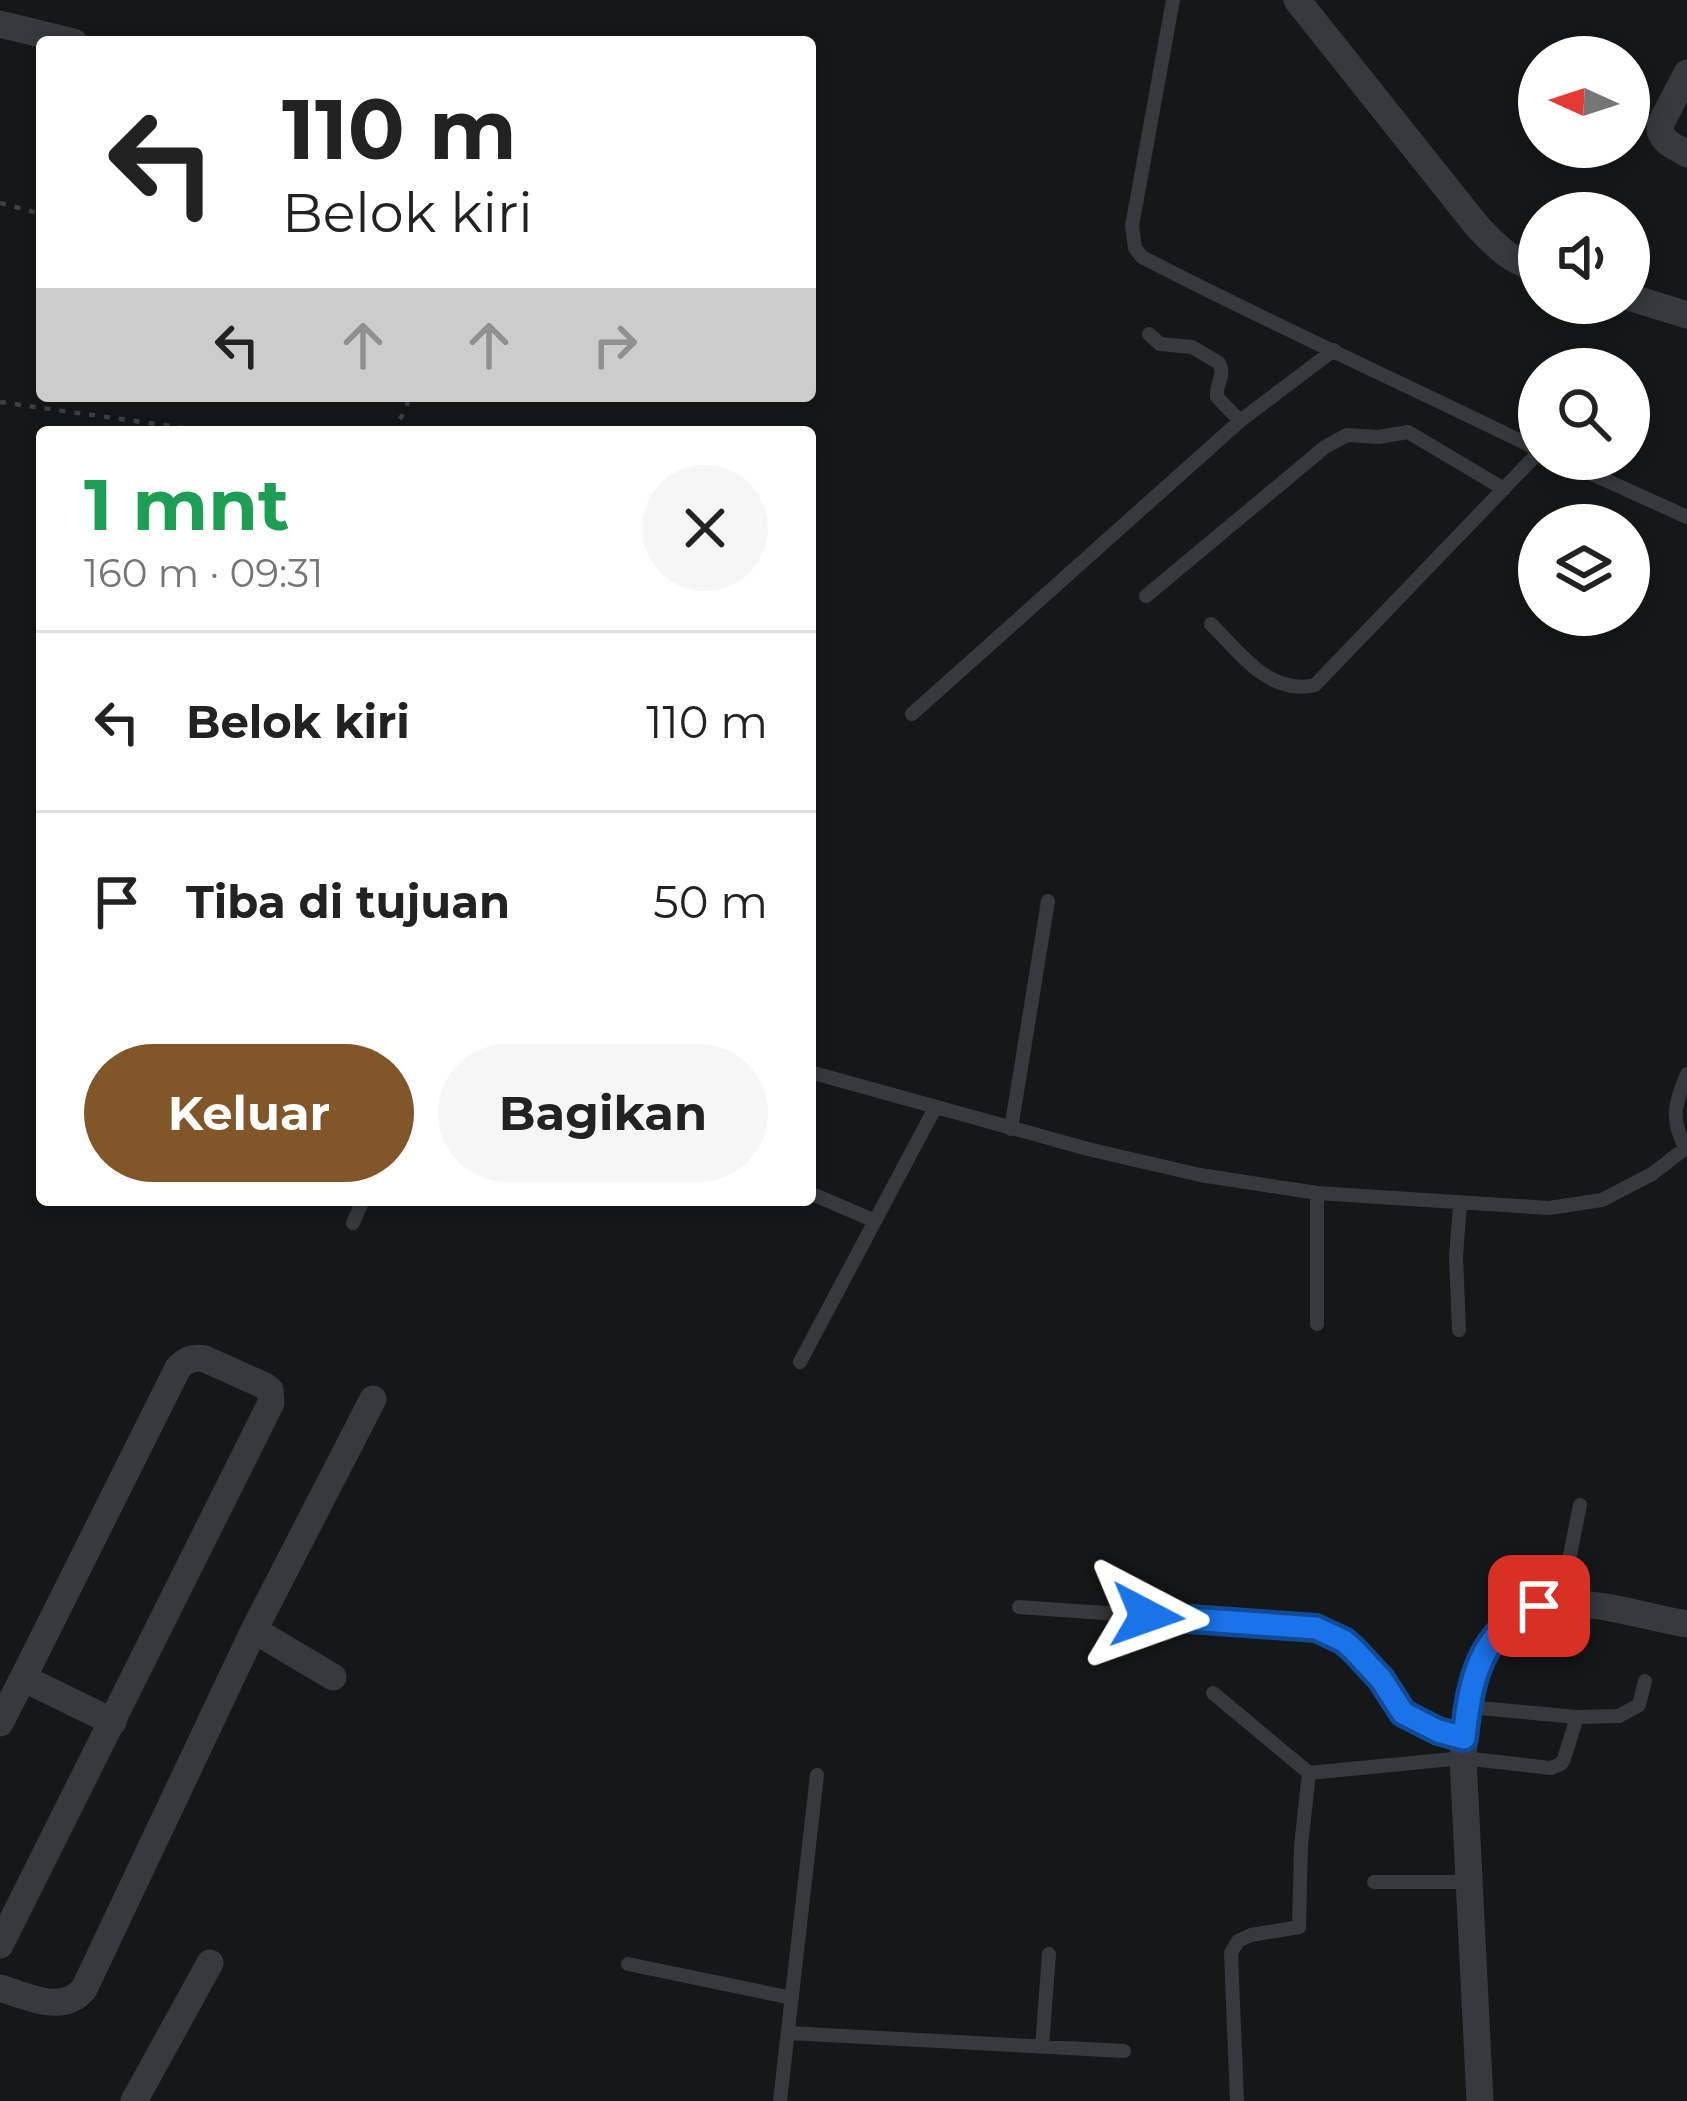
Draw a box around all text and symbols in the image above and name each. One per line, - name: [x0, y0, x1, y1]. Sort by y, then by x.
- north arrow: [1518, 36, 1650, 168]
- map controls: [1518, 36, 1650, 636]
- text: 110 m: [282, 78, 517, 180]
- icon: left: [84, 84, 240, 240]
- text: Belok kiri: [282, 180, 533, 246]
- button: sound: [1518, 192, 1650, 324]
- icon: left: [204, 312, 270, 378]
- icon: ahead: [330, 312, 396, 378]
- icon: ahead: [456, 312, 522, 378]
- icon: right: [582, 312, 648, 378]
- button: search: [1518, 348, 1650, 480]
- text: 1 mnt: [84, 460, 289, 548]
- button: close: [642, 465, 768, 591]
- button: layers: [1518, 504, 1650, 636]
- text: 160 m · 09:31: [84, 549, 323, 597]
- icon: left: [84, 689, 150, 755]
- text: Belok kiri: [186, 694, 410, 749]
- text: 110 m: [646, 694, 768, 749]
- icon: arrive: [84, 869, 150, 935]
- text: Tiba di tujuan: [186, 874, 510, 929]
- text: 50 m: [653, 874, 768, 929]
- button: Keluar: [84, 1044, 414, 1182]
- button: Bagikan: [438, 1044, 768, 1182]
- position arrow: [1084, 1553, 1210, 1679]
- pin: [1488, 1555, 1590, 1657]
- icon: arrive: [1506, 1573, 1572, 1639]

